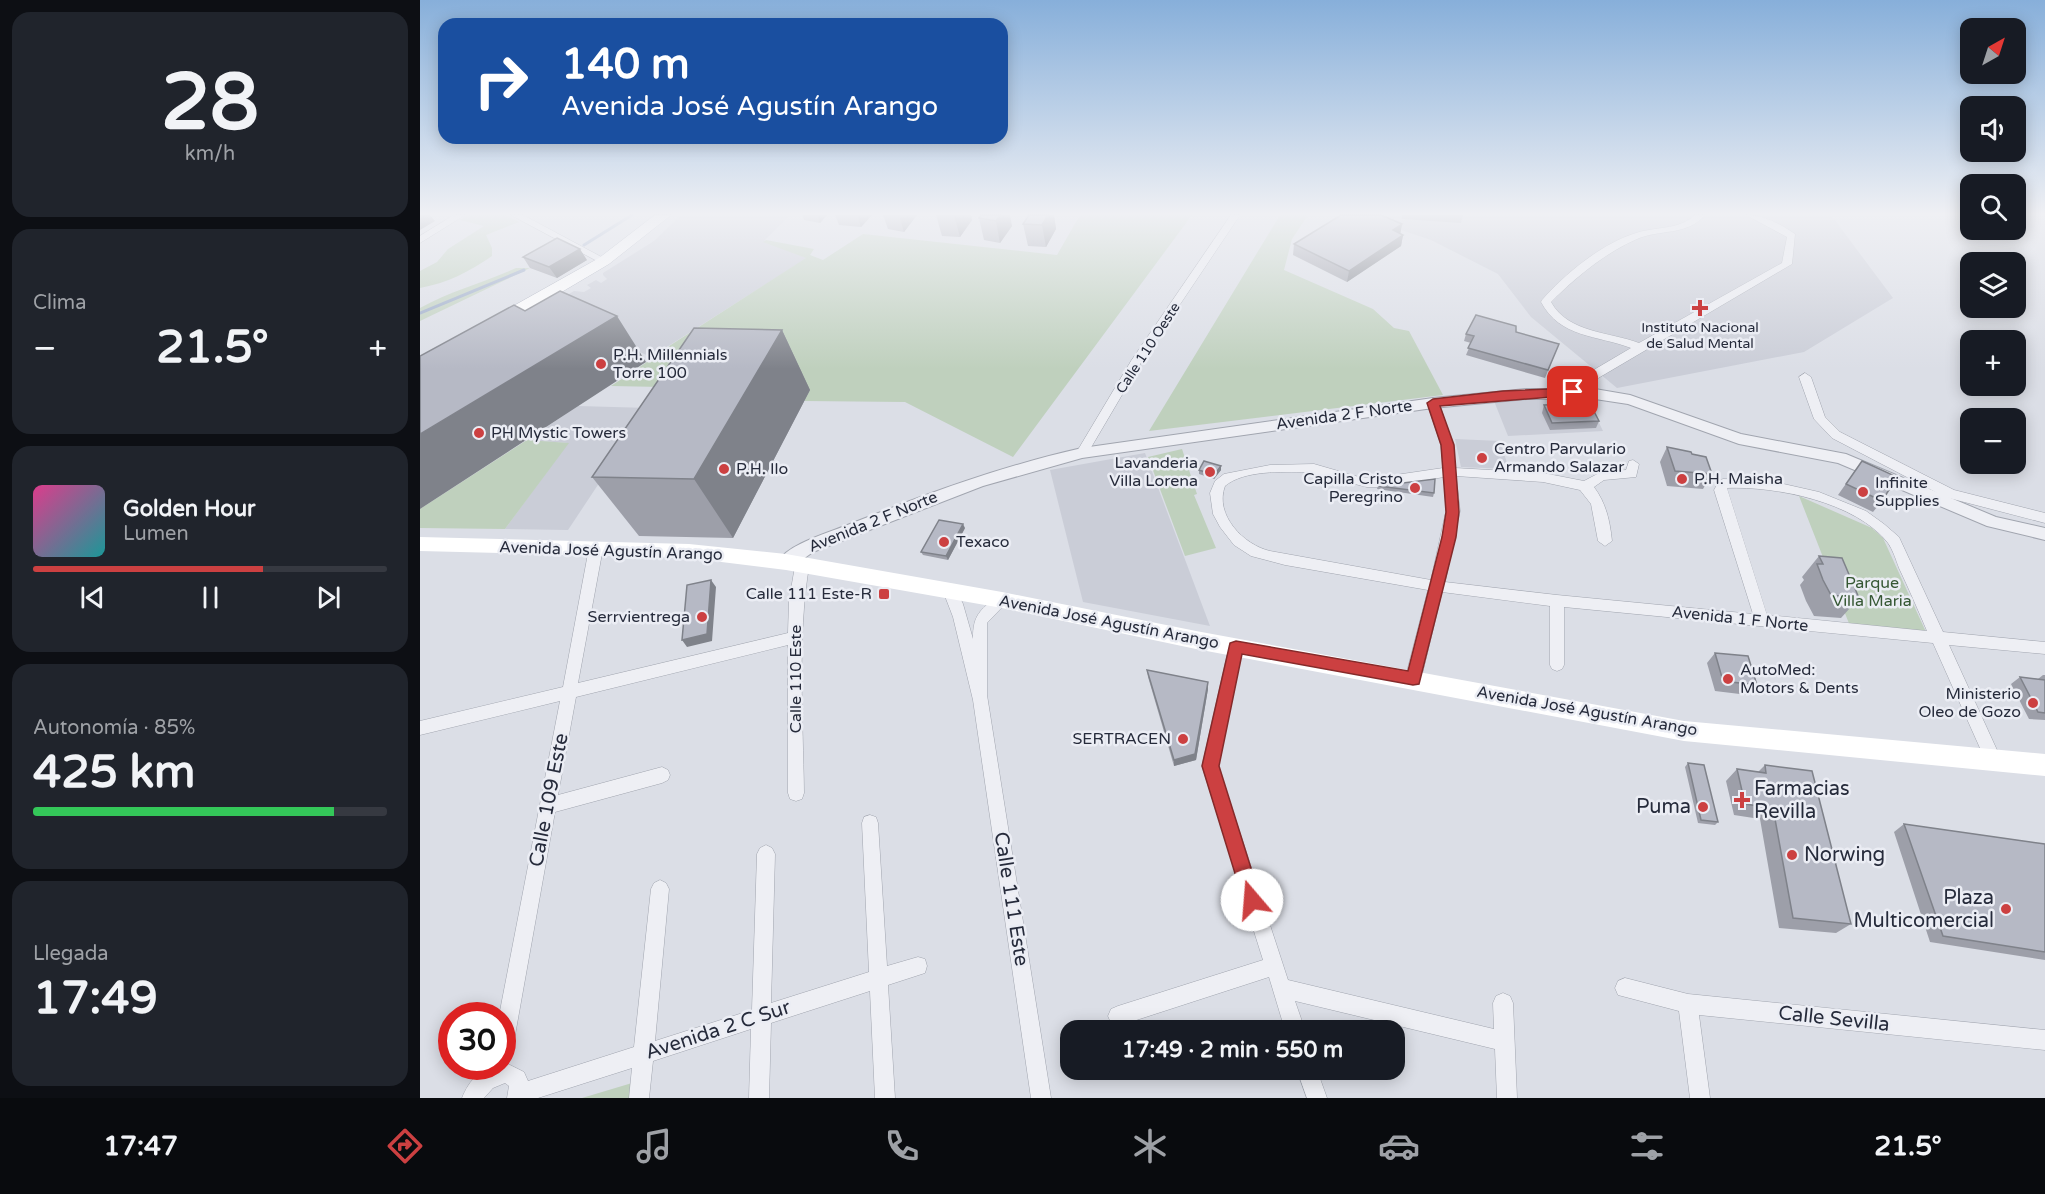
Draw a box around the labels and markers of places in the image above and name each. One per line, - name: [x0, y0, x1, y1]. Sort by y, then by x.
- marker: Instituto Nacional de Salud Mental: [1691, 299, 1709, 317]
- place label: Instituto Nacional de Salud Mental: [1641, 319, 1759, 352]
- place label: P.H. Millennials Torre 100: [613, 345, 728, 383]
- marker: P.H. Millennials Torre 100: [594, 357, 608, 371]
- pin: [1547, 366, 1598, 417]
- place label: PH Mystic Towers: [491, 423, 626, 443]
- marker: PH Mystic Towers: [472, 426, 486, 440]
- place label: Centro Parvulario Armando Salazar: [1494, 439, 1626, 477]
- marker: Centro Parvulario Armando Salazar: [1475, 451, 1489, 465]
- place label: Lavanderia Villa Lorena: [1109, 453, 1198, 491]
- place label: P.H. Ilo: [736, 459, 788, 479]
- marker: P.H. Ilo: [717, 462, 731, 476]
- marker: Lavanderia Villa Lorena: [1203, 465, 1217, 479]
- place label: Capilla Cristo Peregrino: [1303, 469, 1403, 507]
- place label: P.H. Maisha: [1694, 469, 1783, 489]
- marker: P.H. Maisha: [1675, 472, 1689, 486]
- place label: Infinite Supplies: [1875, 473, 1939, 511]
- marker: Capilla Cristo Peregrino: [1408, 481, 1422, 495]
- marker: Infinite Supplies: [1856, 485, 1870, 499]
- place label: Texaco: [956, 532, 1010, 552]
- marker: Texaco: [937, 535, 951, 549]
- place label: Calle 111 Este-R: [746, 584, 872, 604]
- marker: Calle 111 Este-R: [877, 587, 891, 601]
- place label: Serrvientrega: [588, 607, 690, 627]
- marker: Serrvientrega: [695, 610, 709, 624]
- place label: AutoMed: Motors & Dents: [1740, 660, 1859, 698]
- marker: AutoMed: Motors & Dents: [1721, 672, 1735, 686]
- place label: Ministerio Oleo de Gozo: [1918, 684, 2021, 722]
- marker: Ministerio Oleo de Gozo: [2026, 696, 2040, 710]
- place label: SERTRACEN: [1073, 729, 1171, 749]
- marker: SERTRACEN: [1176, 732, 1190, 746]
- place label: Farmacias Revilla: [1754, 777, 1850, 824]
- marker: Farmacias Revilla: [1735, 793, 1749, 807]
- place label: Puma: [1636, 795, 1691, 819]
- marker: Puma: [1696, 800, 1710, 814]
- place label: Norwing: [1804, 843, 1885, 867]
- marker: Norwing: [1785, 848, 1799, 862]
- place label: Plaza Multicomercial: [1854, 886, 1994, 933]
- marker: Plaza Multicomercial: [1999, 902, 2013, 916]

